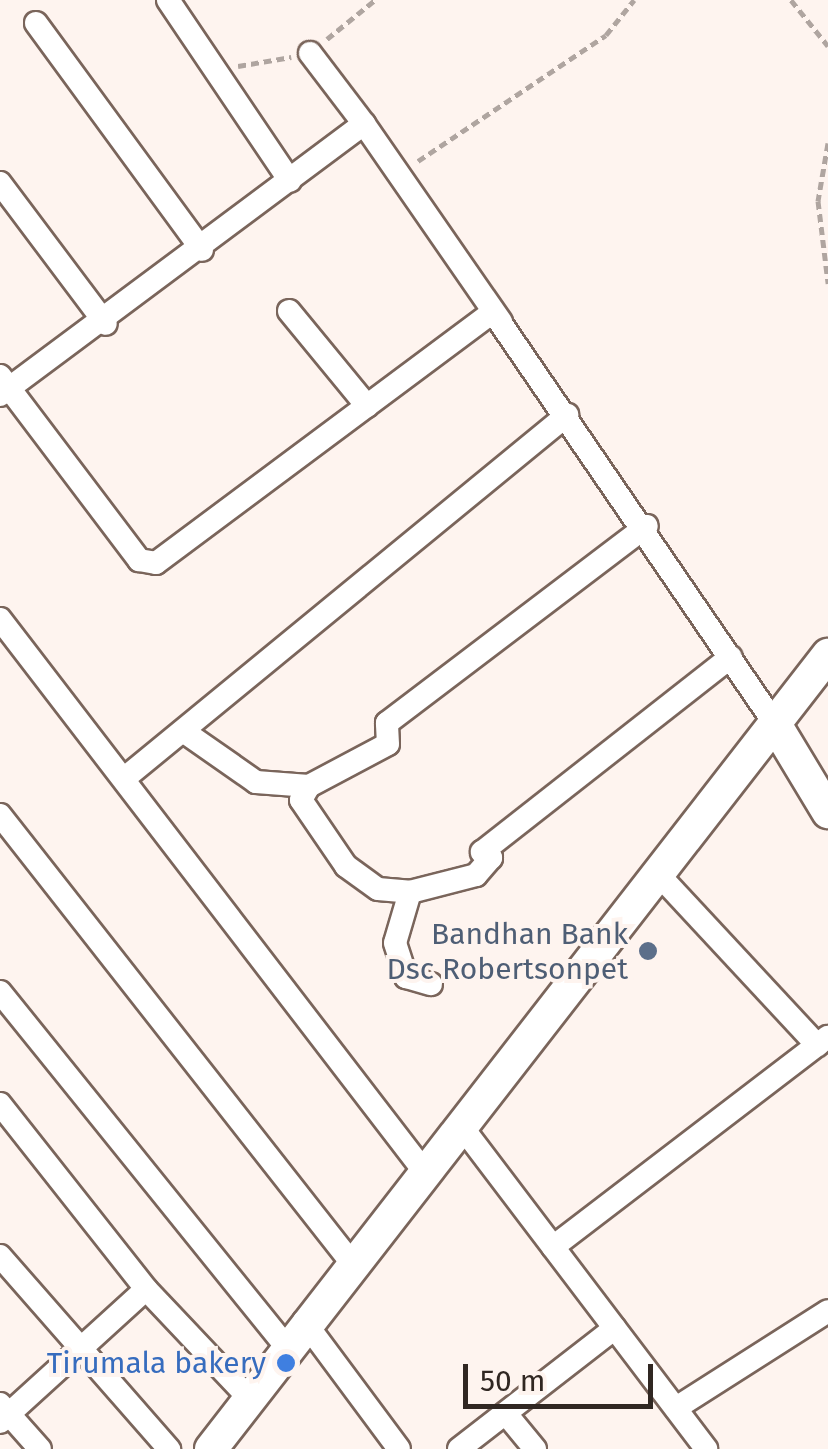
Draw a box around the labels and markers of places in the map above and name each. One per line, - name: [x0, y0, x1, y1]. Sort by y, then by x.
- place label: Bandhan Bank Dsc Robertsonpet: [386, 916, 628, 986]
- marker: Bandhan Bank Dsc Robertsonpet: [637, 940, 659, 962]
- place label: Tirumala bakery: [47, 1345, 266, 1381]
- marker: Tirumala bakery: [275, 1352, 297, 1374]

